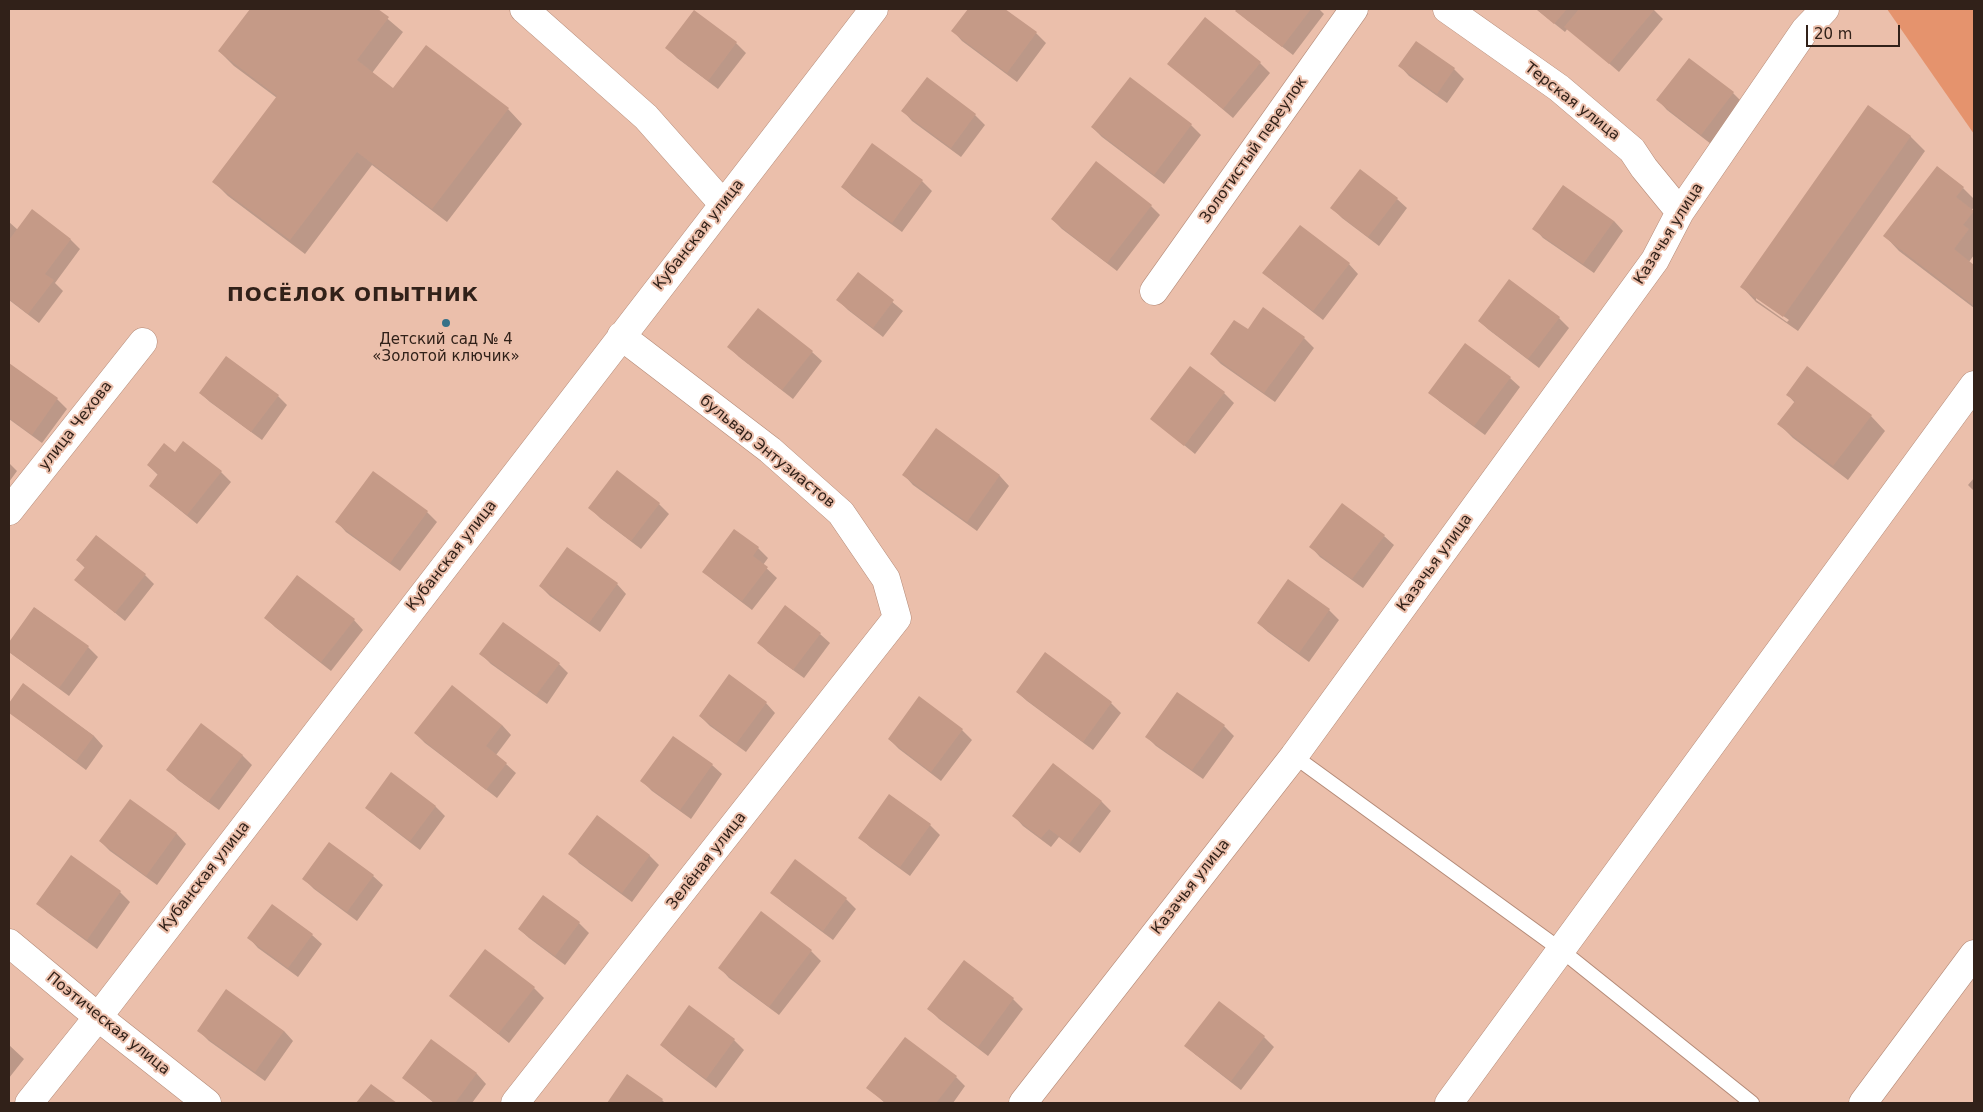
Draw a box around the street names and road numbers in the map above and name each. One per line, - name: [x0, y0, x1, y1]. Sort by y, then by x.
- street label: Терская улица: [1521, 59, 1623, 145]
- street label: Золотистый переулок: [1197, 74, 1311, 226]
- street label: Кубанская улица: [650, 176, 748, 294]
- street label: Казачья улица: [1631, 180, 1707, 288]
- street label: улица Чехова: [36, 378, 116, 474]
- street label: бульвар Энтузиастов: [696, 392, 838, 512]
- street label: Кубанская улица: [403, 497, 501, 615]
- street label: Казачья улица: [1394, 511, 1476, 615]
- street label: Зелёная улица: [664, 809, 750, 913]
- street label: Кубанская улица: [156, 818, 254, 936]
- street label: Казачья улица: [1148, 836, 1234, 938]
- street label: Поэтическая улица: [43, 969, 173, 1079]

